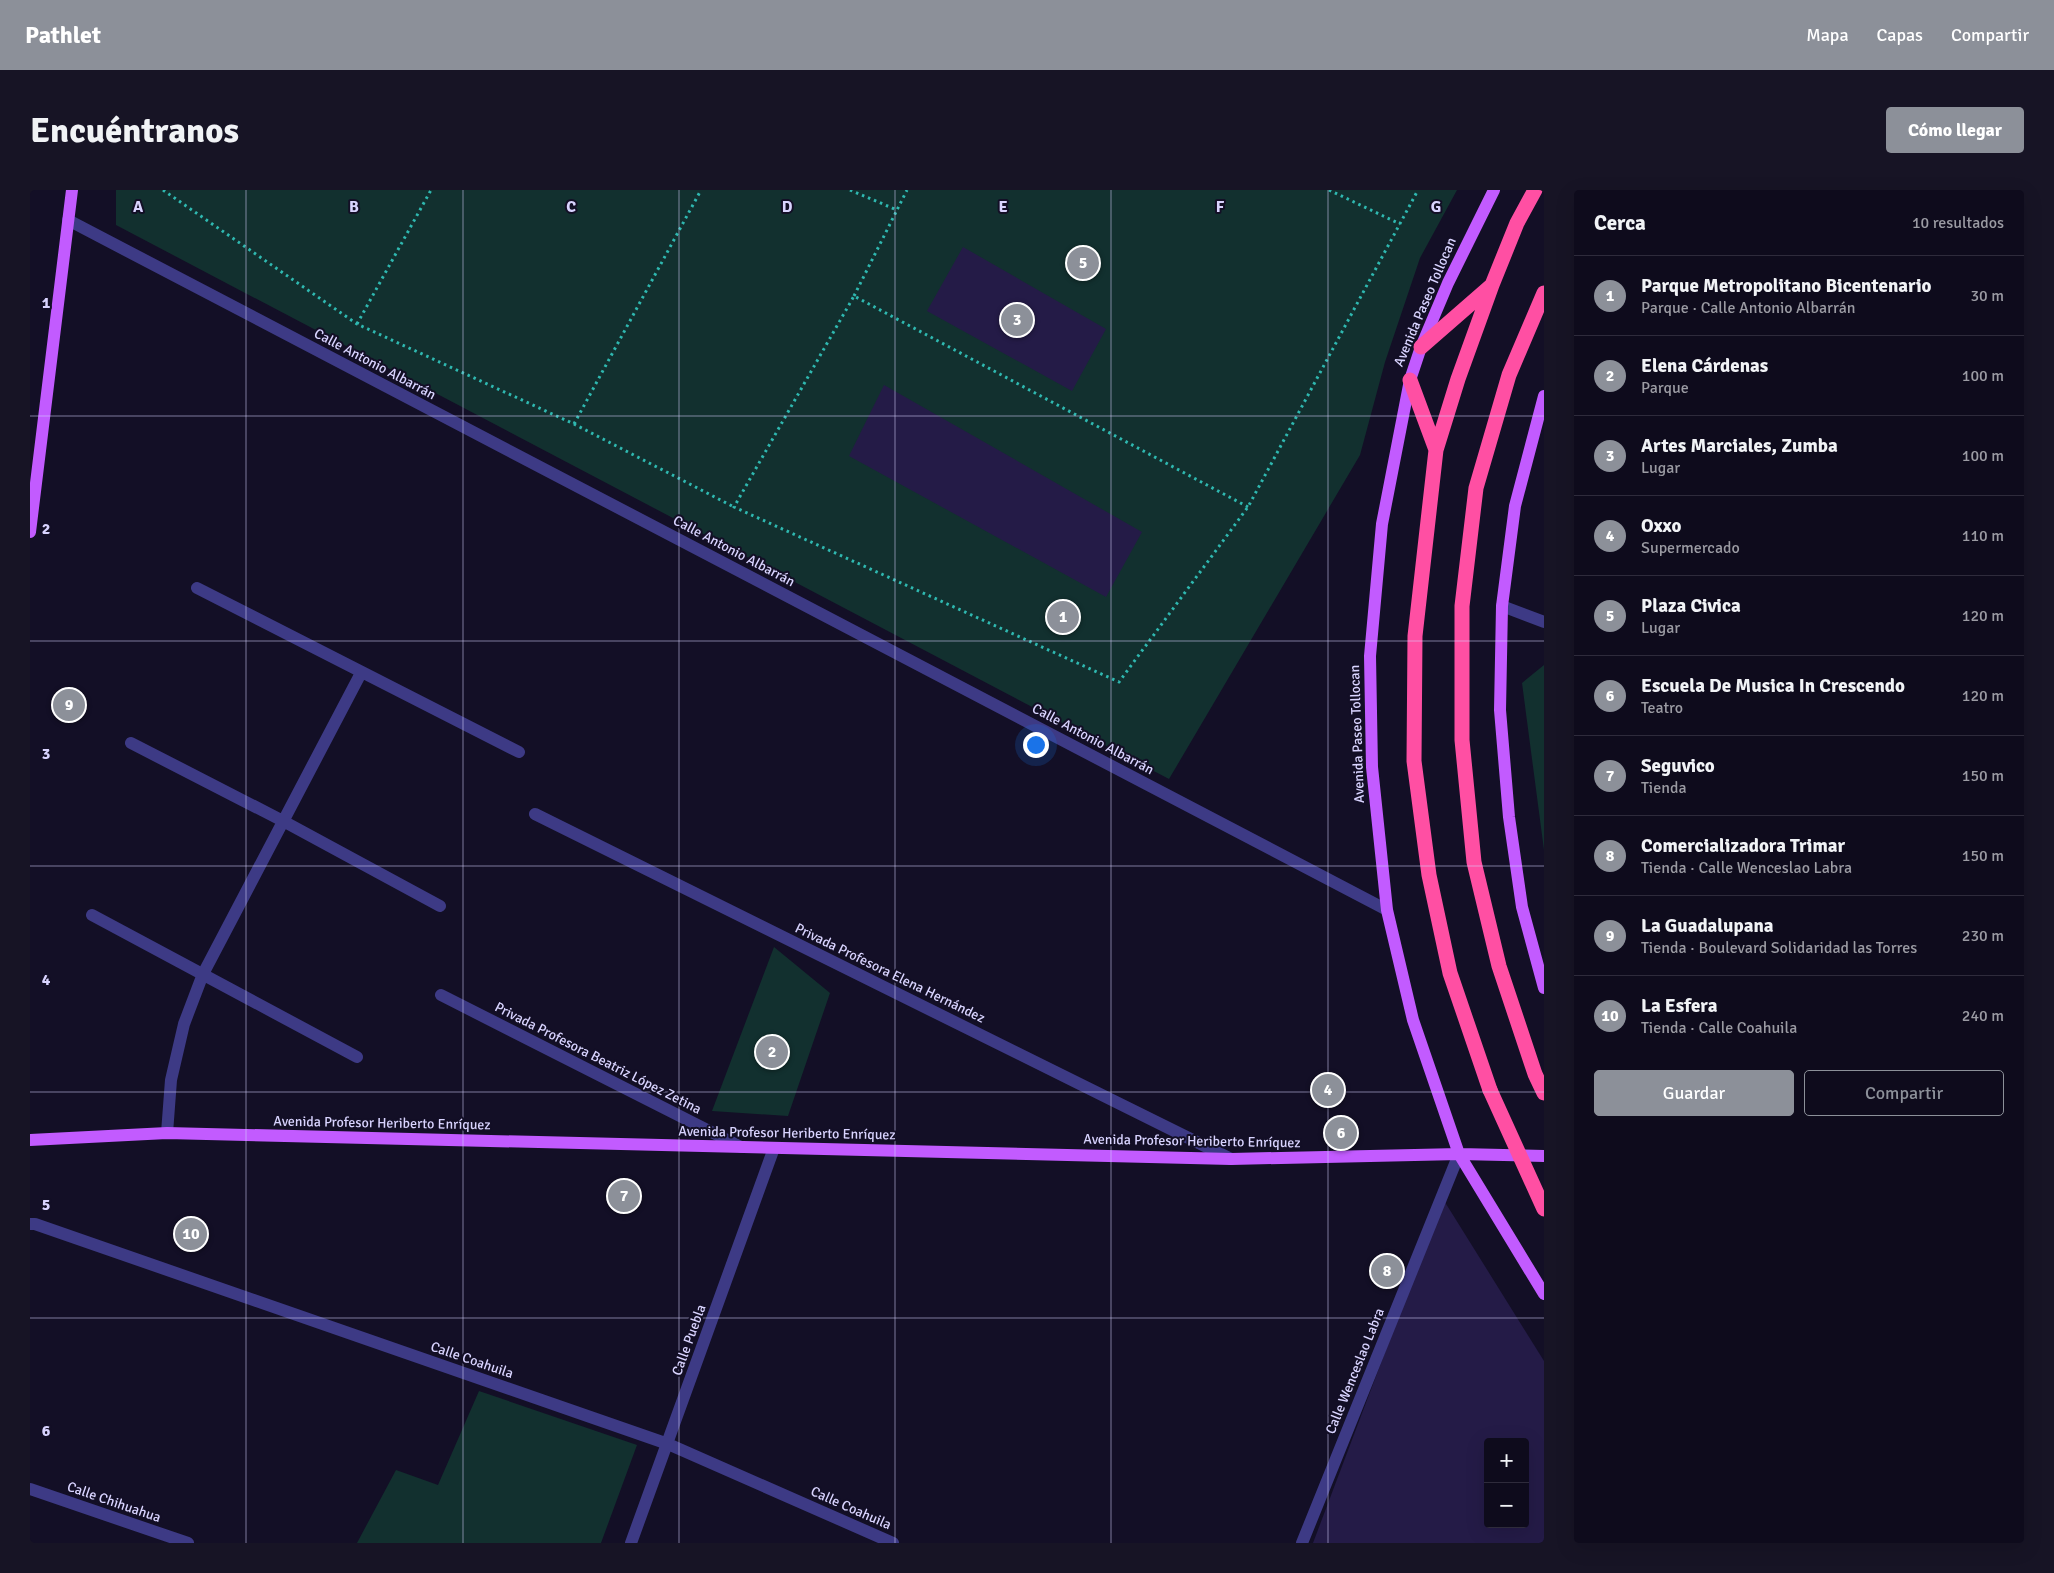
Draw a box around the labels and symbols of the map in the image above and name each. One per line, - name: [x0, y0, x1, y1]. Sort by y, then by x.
- text: A: [133, 197, 144, 217]
- text: B: [349, 197, 359, 217]
- text: C: [566, 197, 576, 217]
- text: D: [782, 197, 793, 217]
- text: E: [998, 197, 1008, 217]
- text: F: [1216, 197, 1225, 217]
- text: G: [1431, 197, 1441, 217]
- street label: Avenida Paseo Tollocan: [1390, 235, 1460, 369]
- pin: 5: [1067, 244, 1099, 282]
- text: 1: [42, 293, 51, 313]
- pin: 3: [1001, 301, 1033, 339]
- street label: Calle Antonio Albarrán: [311, 325, 439, 403]
- street label: Calle Antonio Albarrán: [670, 512, 798, 590]
- text: 2: [42, 519, 50, 539]
- pin: 1: [1047, 598, 1079, 636]
- street label: Avenida Paseo Tollocan: [1346, 665, 1368, 803]
- pin: 9: [53, 686, 85, 724]
- street label: Calle Antonio Albarrán: [1029, 700, 1157, 778]
- your location: [1023, 732, 1049, 758]
- text: 3: [42, 744, 50, 764]
- street label: Privada Profesora Elena Hernández: [792, 920, 988, 1026]
- text: 4: [42, 970, 51, 990]
- street label: Privada Profesora Beatriz López Zetina: [492, 998, 704, 1118]
- pin: 2: [756, 1033, 788, 1071]
- pin: 4: [1312, 1071, 1344, 1109]
- street label: Avenida Profesor Heriberto Enríquez: [273, 1113, 491, 1133]
- pin: 6: [1325, 1114, 1357, 1152]
- street label: Avenida Profesor Heriberto Enríquez: [678, 1123, 896, 1143]
- street label: Avenida Profesor Heriberto Enríquez: [1083, 1131, 1301, 1151]
- pin: 7: [608, 1177, 640, 1215]
- text: 5: [42, 1195, 50, 1215]
- pin: 10: [175, 1215, 207, 1253]
- pin: 8: [1371, 1252, 1403, 1290]
- street label: Calle Puebla: [668, 1302, 710, 1378]
- street label: Calle Wenceslao Labra: [1322, 1305, 1388, 1437]
- street label: Calle Coahuila: [428, 1338, 516, 1382]
- text: 6: [42, 1421, 51, 1441]
- street label: Calle Chihuahua: [65, 1478, 163, 1526]
- street label: Calle Coahuila: [808, 1483, 894, 1533]

